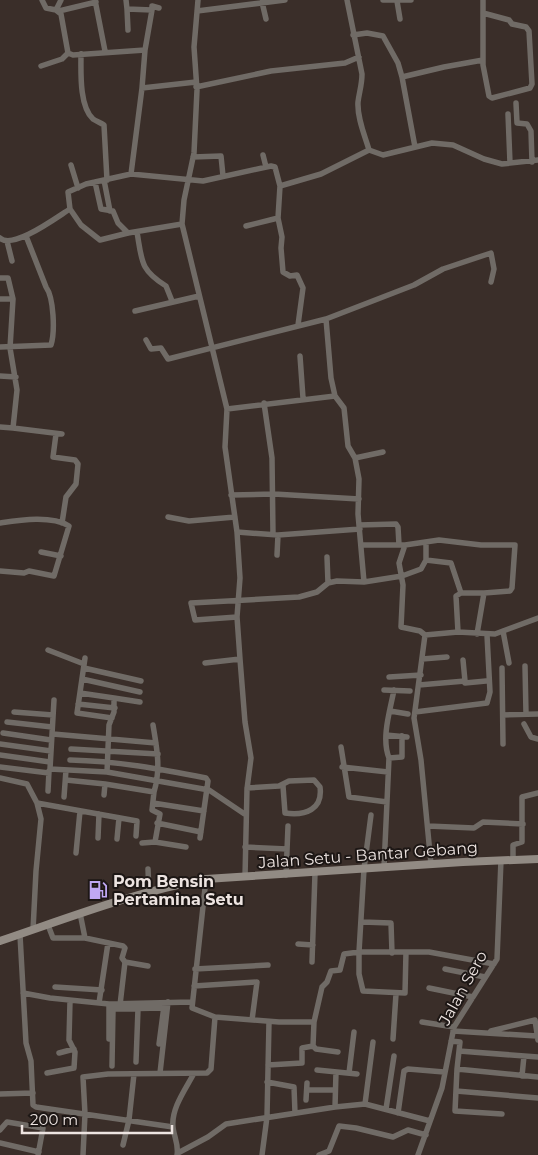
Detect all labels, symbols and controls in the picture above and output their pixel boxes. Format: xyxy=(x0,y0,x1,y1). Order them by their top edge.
street label: Jalan Setu - Bantar Gebang xyxy=(257,838,478,872)
place label: Pom Bensin Pertamina Setu xyxy=(113,872,244,909)
fuel station icon: Pom Bensin Pertamina Setu xyxy=(87,879,109,901)
street label: Jalan Sero xyxy=(434,948,491,1029)
scale bar xyxy=(22,1102,172,1134)
text: 200 m xyxy=(30,1110,78,1129)

